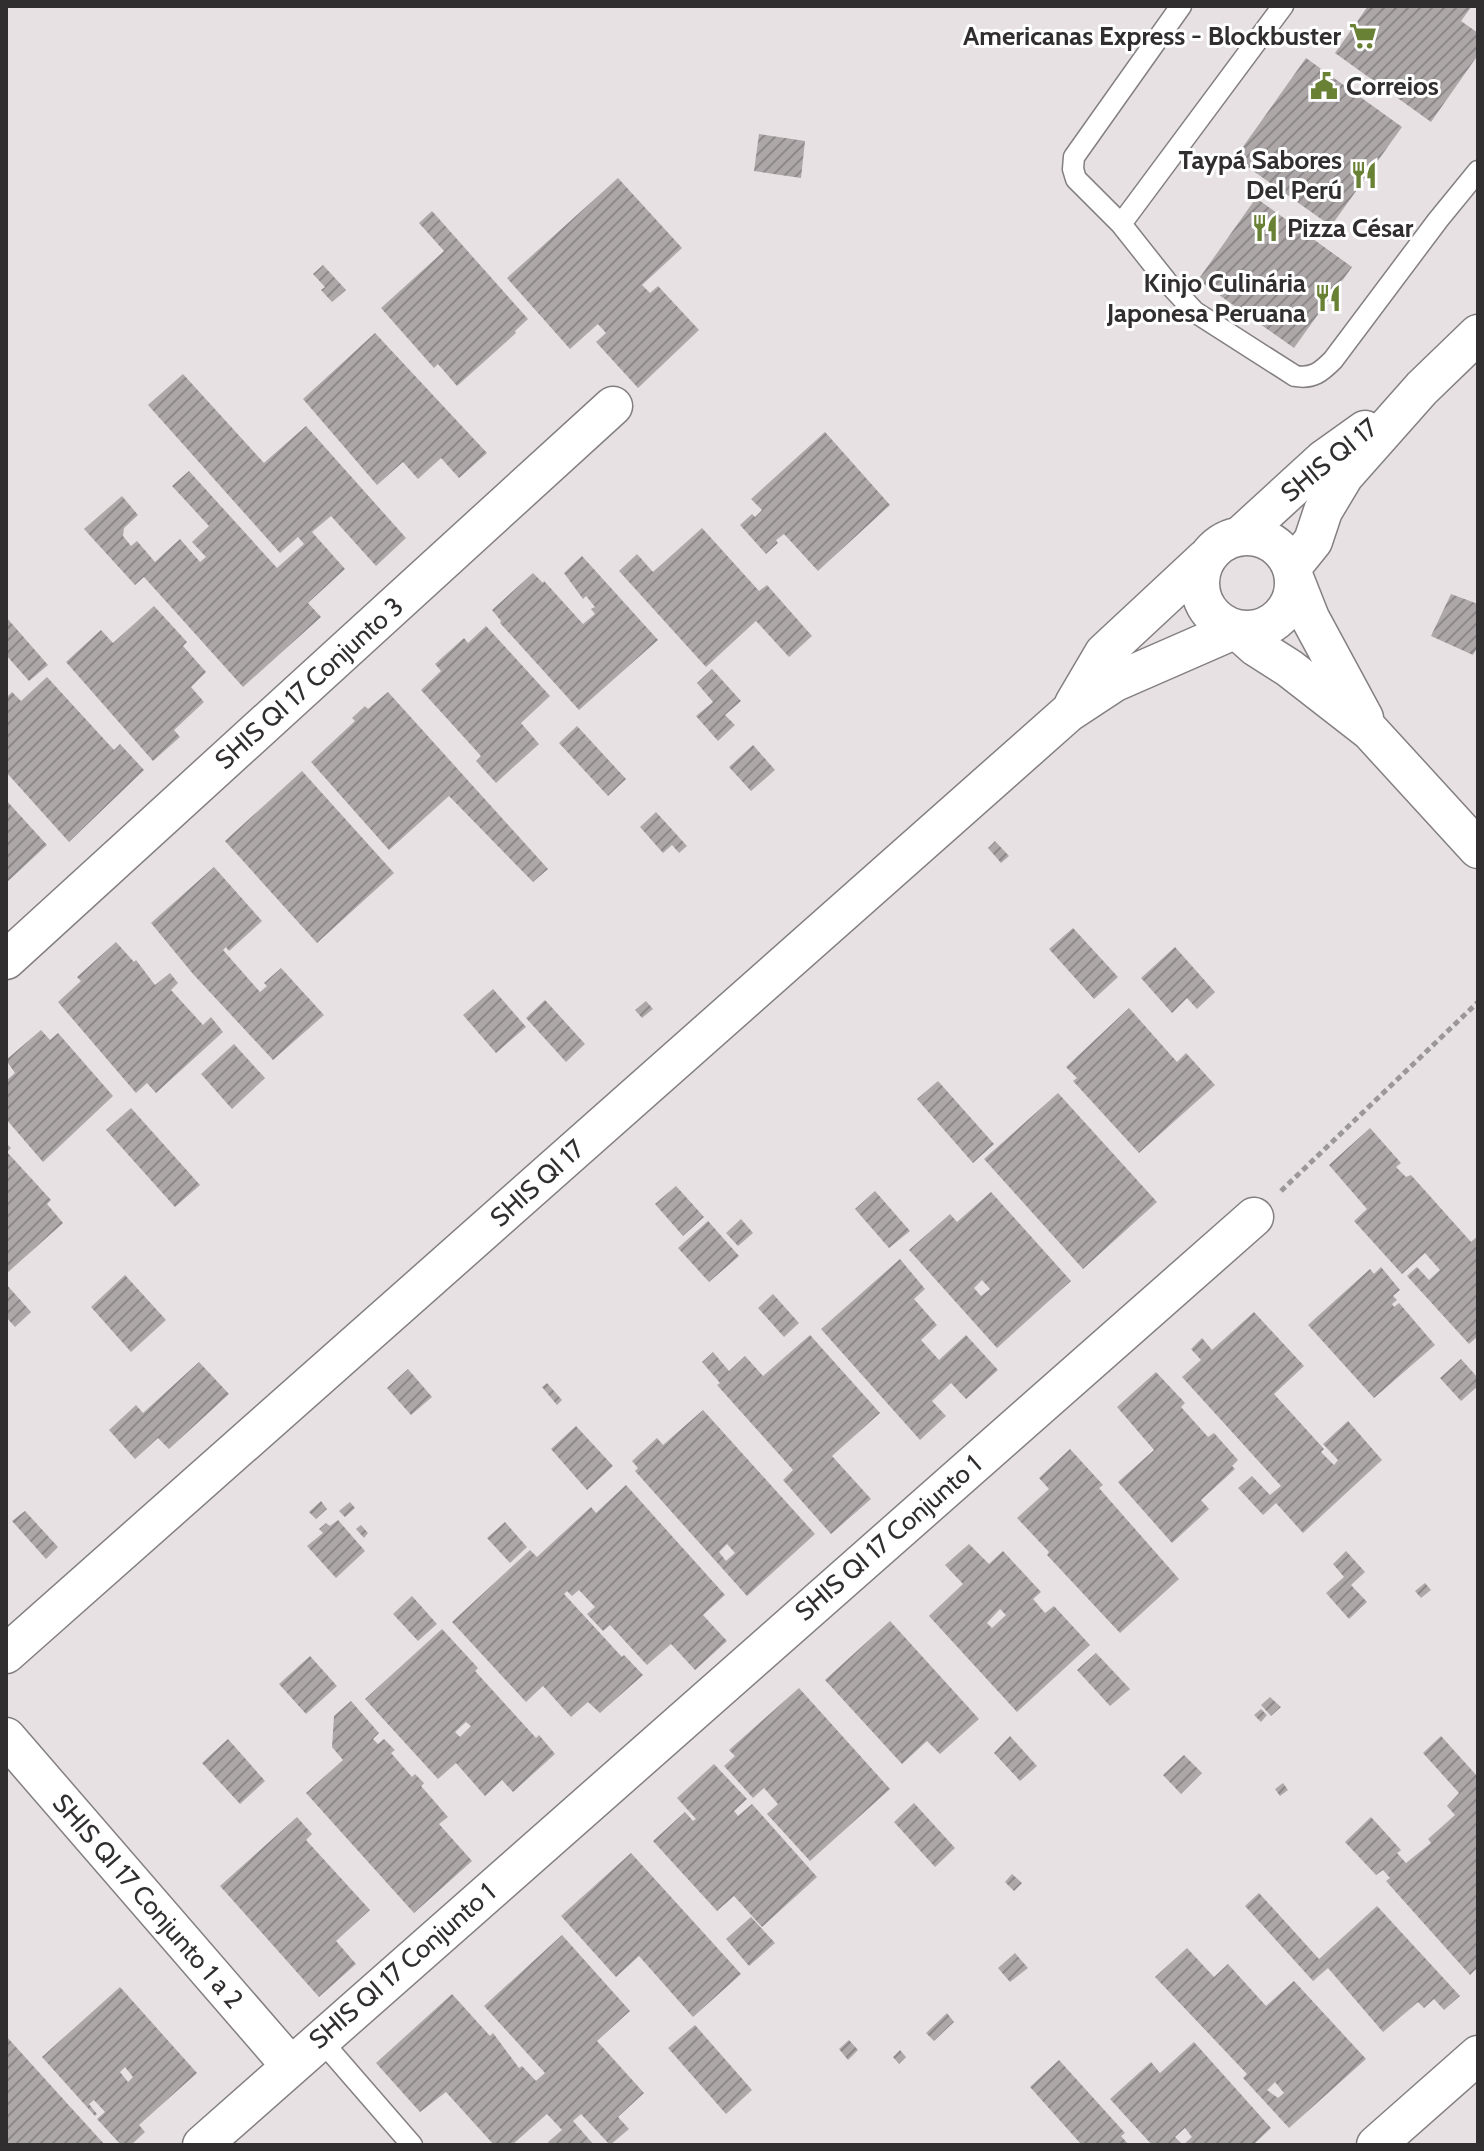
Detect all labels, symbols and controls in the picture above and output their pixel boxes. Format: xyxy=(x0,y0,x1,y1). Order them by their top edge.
place label: Americanas Express - Blockbuster xyxy=(963,20,1341,52)
supermarket icon: Americanas Express - Blockbuster xyxy=(1348,21,1378,51)
place label: Correios xyxy=(1346,70,1439,102)
public building icon: Correios xyxy=(1309,71,1339,101)
place label: Taypá Sabores Del Perú xyxy=(1179,144,1342,206)
restaurant icon: Taypá Sabores Del Perú xyxy=(1349,160,1379,190)
place label: Pizza César xyxy=(1287,212,1414,244)
restaurant icon: Pizza César xyxy=(1250,213,1280,243)
place label: Kinjo Culinária Japonesa Peruana xyxy=(1106,267,1306,329)
restaurant icon: Kinjo Culinária Japonesa Peruana xyxy=(1313,283,1343,313)
street label: SHIS QI 17 xyxy=(1274,411,1384,509)
street label: SHIS QI 17 Conjunto 3 xyxy=(208,590,410,776)
street label: SHIS QI 17 xyxy=(483,1133,591,1233)
street label: SHIS QI 17 Conjunto 1 xyxy=(788,1448,988,1628)
street label: SHIS QI 17 Conjunto 1 a 2 xyxy=(46,1787,250,2015)
street label: SHIS QI 17 Conjunto 1 xyxy=(302,1876,502,2056)

